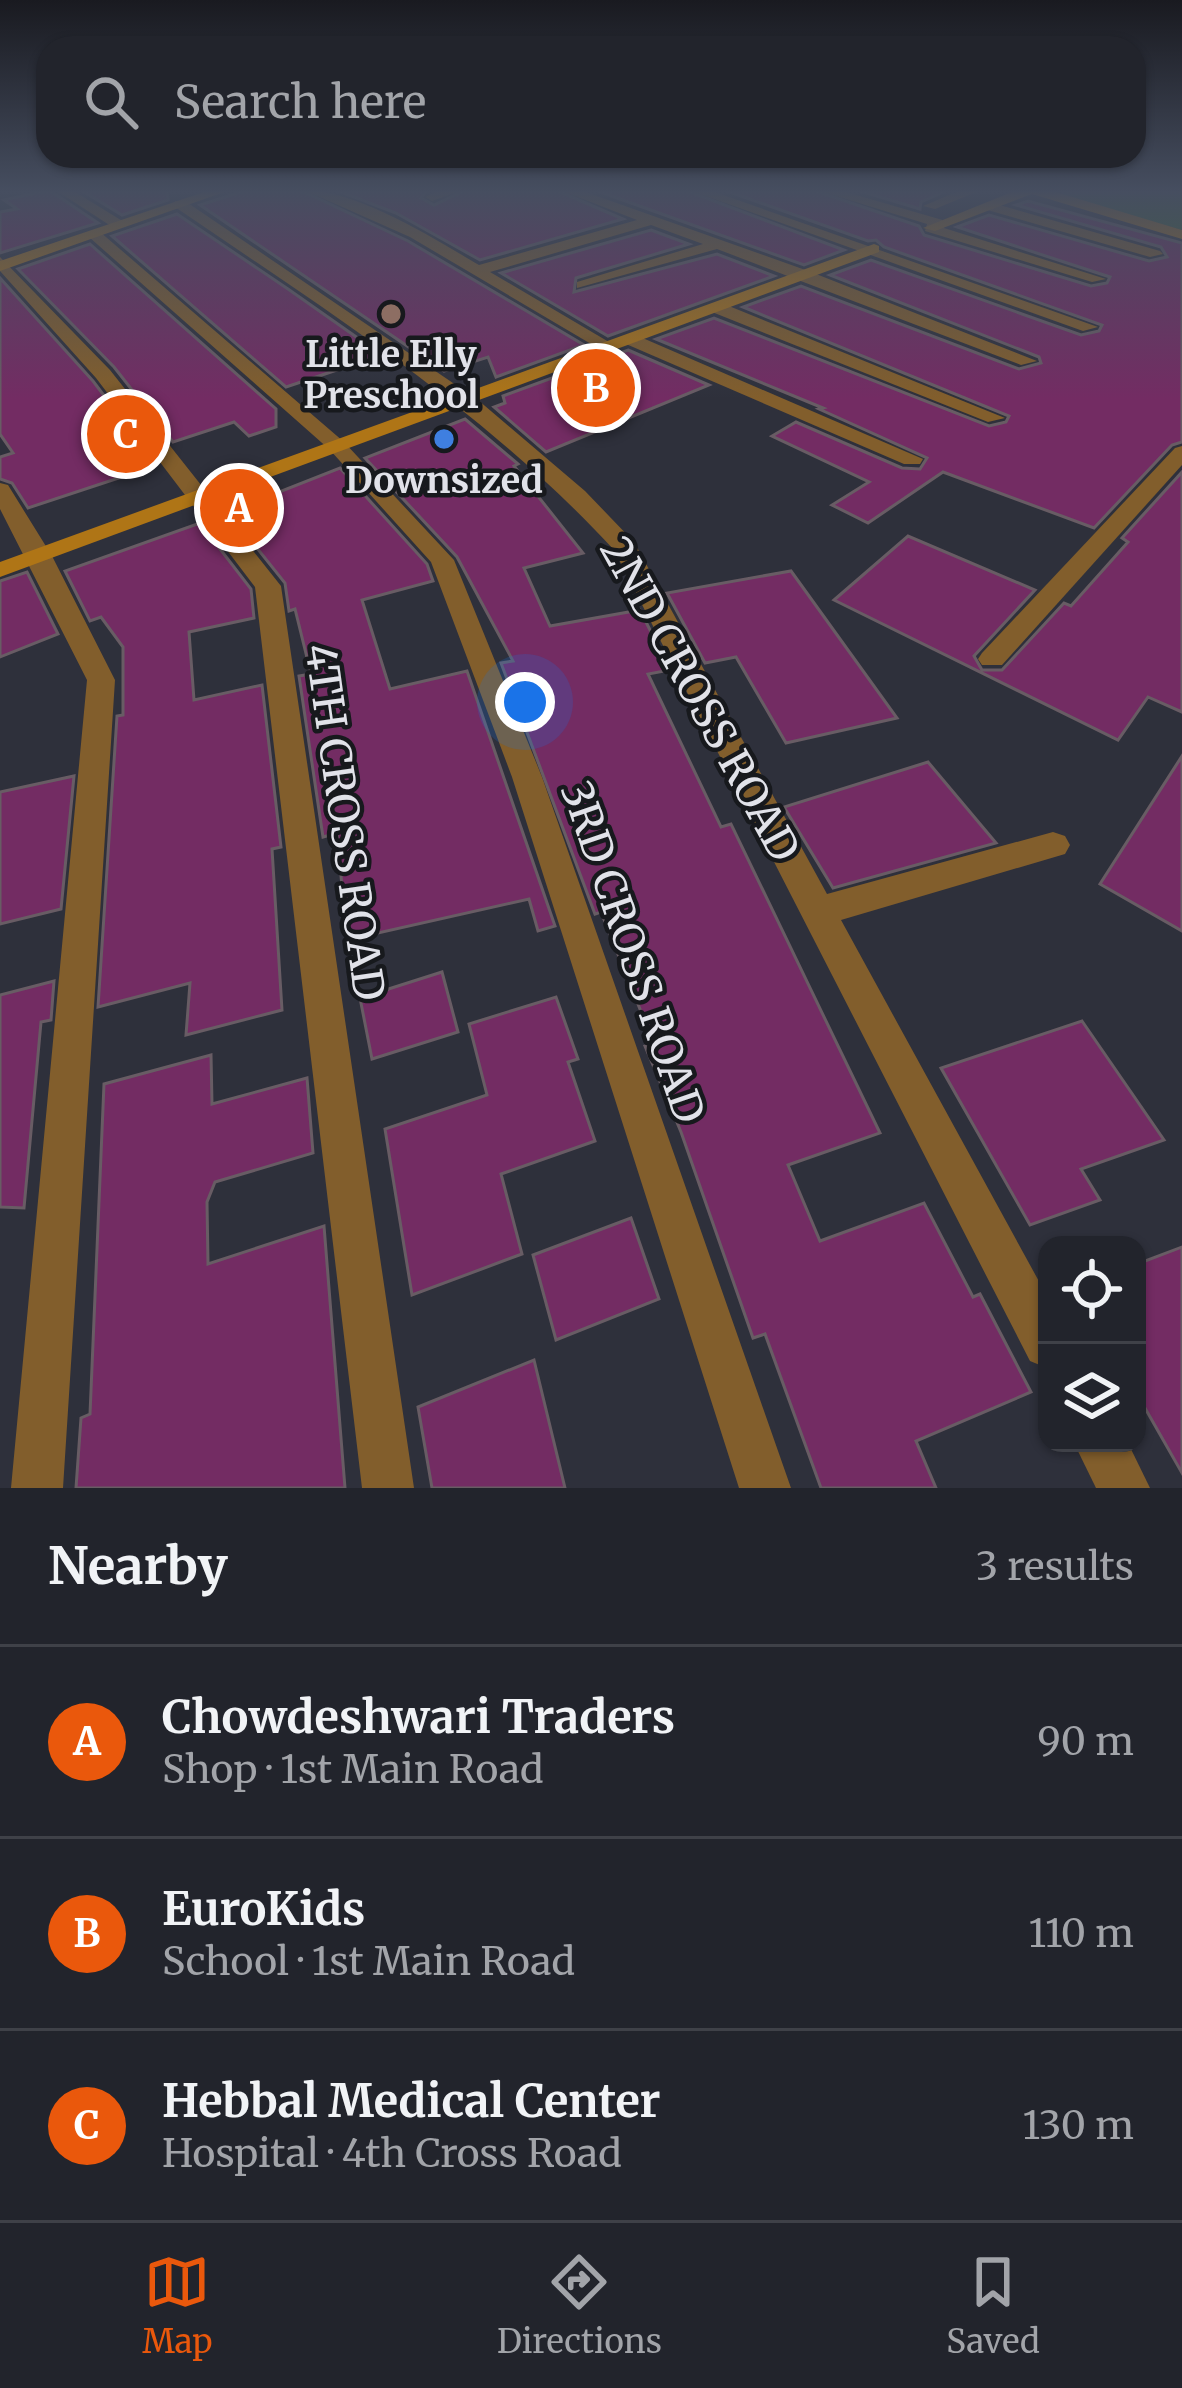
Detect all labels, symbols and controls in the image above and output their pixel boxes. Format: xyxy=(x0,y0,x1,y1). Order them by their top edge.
search box xyxy=(36,36,1146,168)
icon: search xyxy=(78,69,144,135)
text: Search here xyxy=(174,74,426,130)
marker: Little Elly Preschool xyxy=(378,301,404,327)
place label: Little Elly Preschool xyxy=(303,332,479,418)
pin: B xyxy=(557,343,635,433)
pin: C xyxy=(87,389,165,479)
marker: Downsized xyxy=(431,426,457,452)
place label: Downsized xyxy=(345,458,543,503)
pin: A xyxy=(200,463,278,553)
street label: 2ND CROSS ROAD xyxy=(589,528,811,870)
street label: 4TH CROSS ROAD xyxy=(294,640,396,1004)
your location xyxy=(495,672,555,732)
street label: 3RD CROSS ROAD xyxy=(550,774,716,1130)
map controls xyxy=(1038,1236,1146,1452)
button: locate xyxy=(1038,1236,1146,1344)
button: layers xyxy=(1038,1344,1146,1452)
text: Nearby xyxy=(48,1534,228,1598)
text: 3 results xyxy=(976,1542,1134,1591)
text: Chowdeshwari Traders xyxy=(162,1689,675,1745)
text: A xyxy=(73,1717,101,1766)
text: 90 m xyxy=(1037,1717,1134,1766)
text: Shop · 1st Main Road xyxy=(162,1745,543,1794)
text: EuroKids xyxy=(162,1881,365,1937)
text: B xyxy=(73,1909,101,1958)
text: 110 m xyxy=(1029,1909,1134,1958)
text: School · 1st Main Road xyxy=(162,1937,575,1986)
text: Hebbal Medical Center xyxy=(162,2073,660,2129)
text: C xyxy=(74,2101,100,2150)
text: 130 m xyxy=(1022,2101,1134,2150)
text: Hospital · 4th Cross Road xyxy=(162,2129,622,2178)
tab: Map xyxy=(142,2249,213,2362)
tab: Directions xyxy=(497,2249,662,2362)
tab: Saved xyxy=(946,2249,1040,2362)

